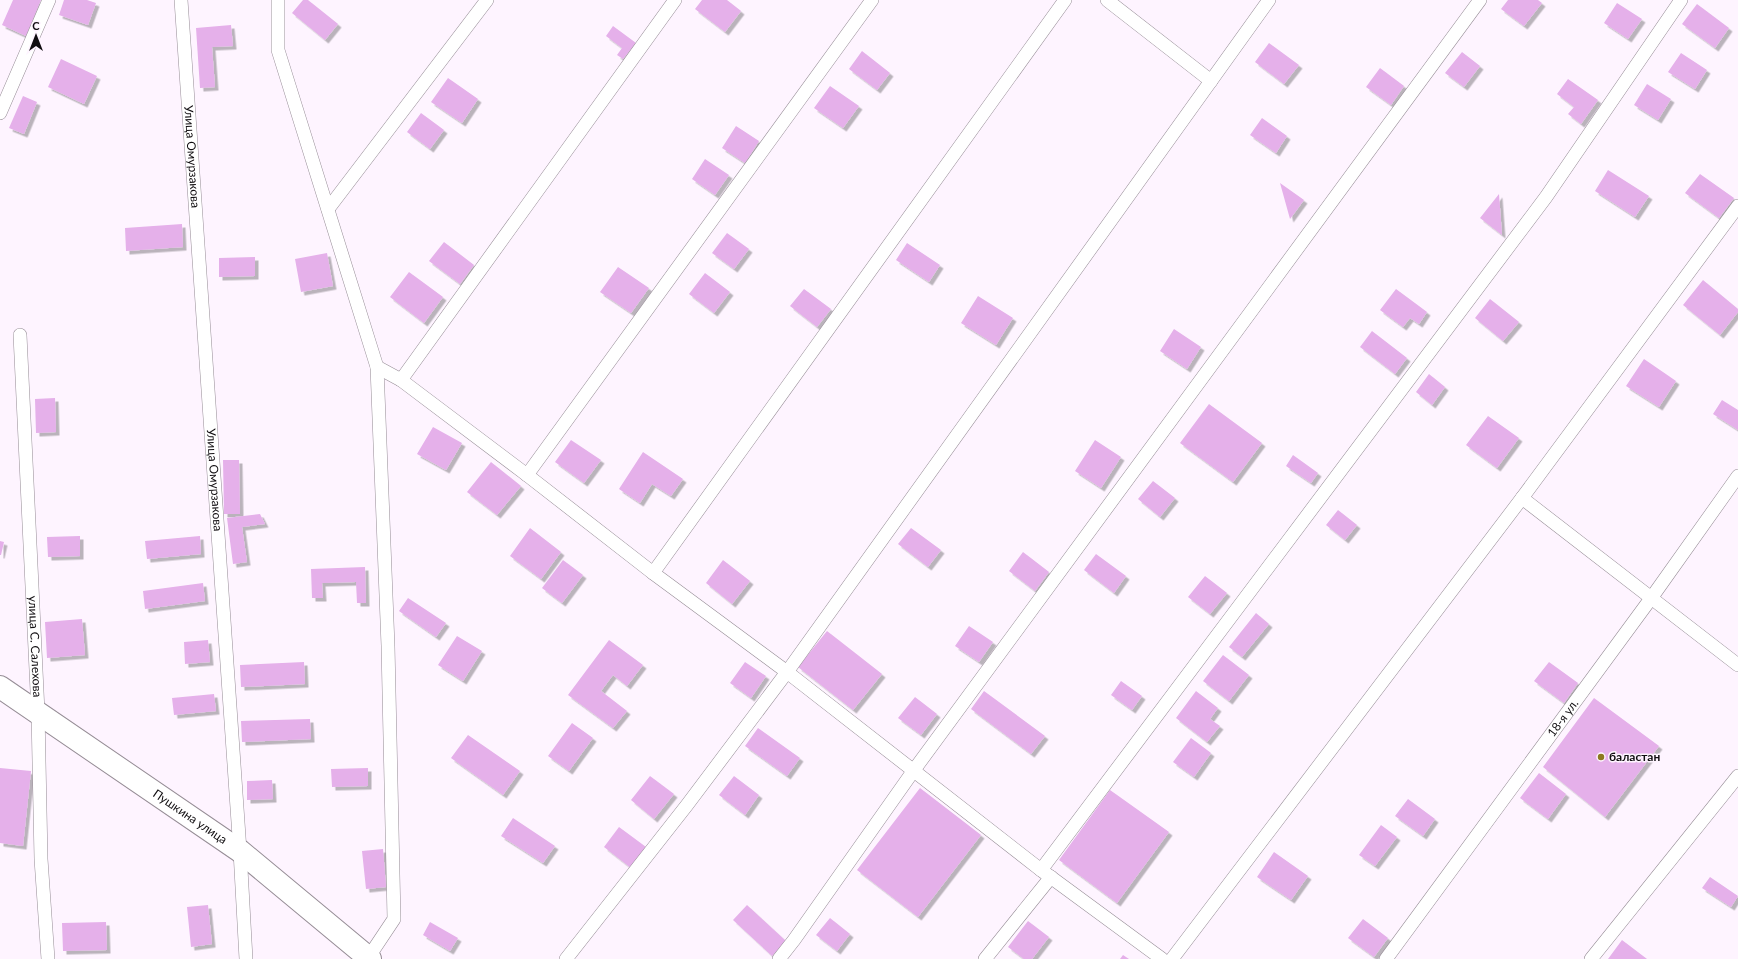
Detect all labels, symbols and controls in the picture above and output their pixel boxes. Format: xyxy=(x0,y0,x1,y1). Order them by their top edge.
north arrow xyxy=(16,16,56,56)
text: С xyxy=(32,19,40,32)
street label: Улица Омурзакова xyxy=(181,105,203,209)
street label: Улица Омурзакова xyxy=(204,428,226,532)
street label: улица С. Салехова xyxy=(25,596,45,698)
street label: 18-я ул. xyxy=(1544,696,1581,739)
place label: баластан xyxy=(1609,749,1660,764)
marker: баластан xyxy=(1596,752,1606,762)
street label: Пушкина улица xyxy=(150,786,230,847)

